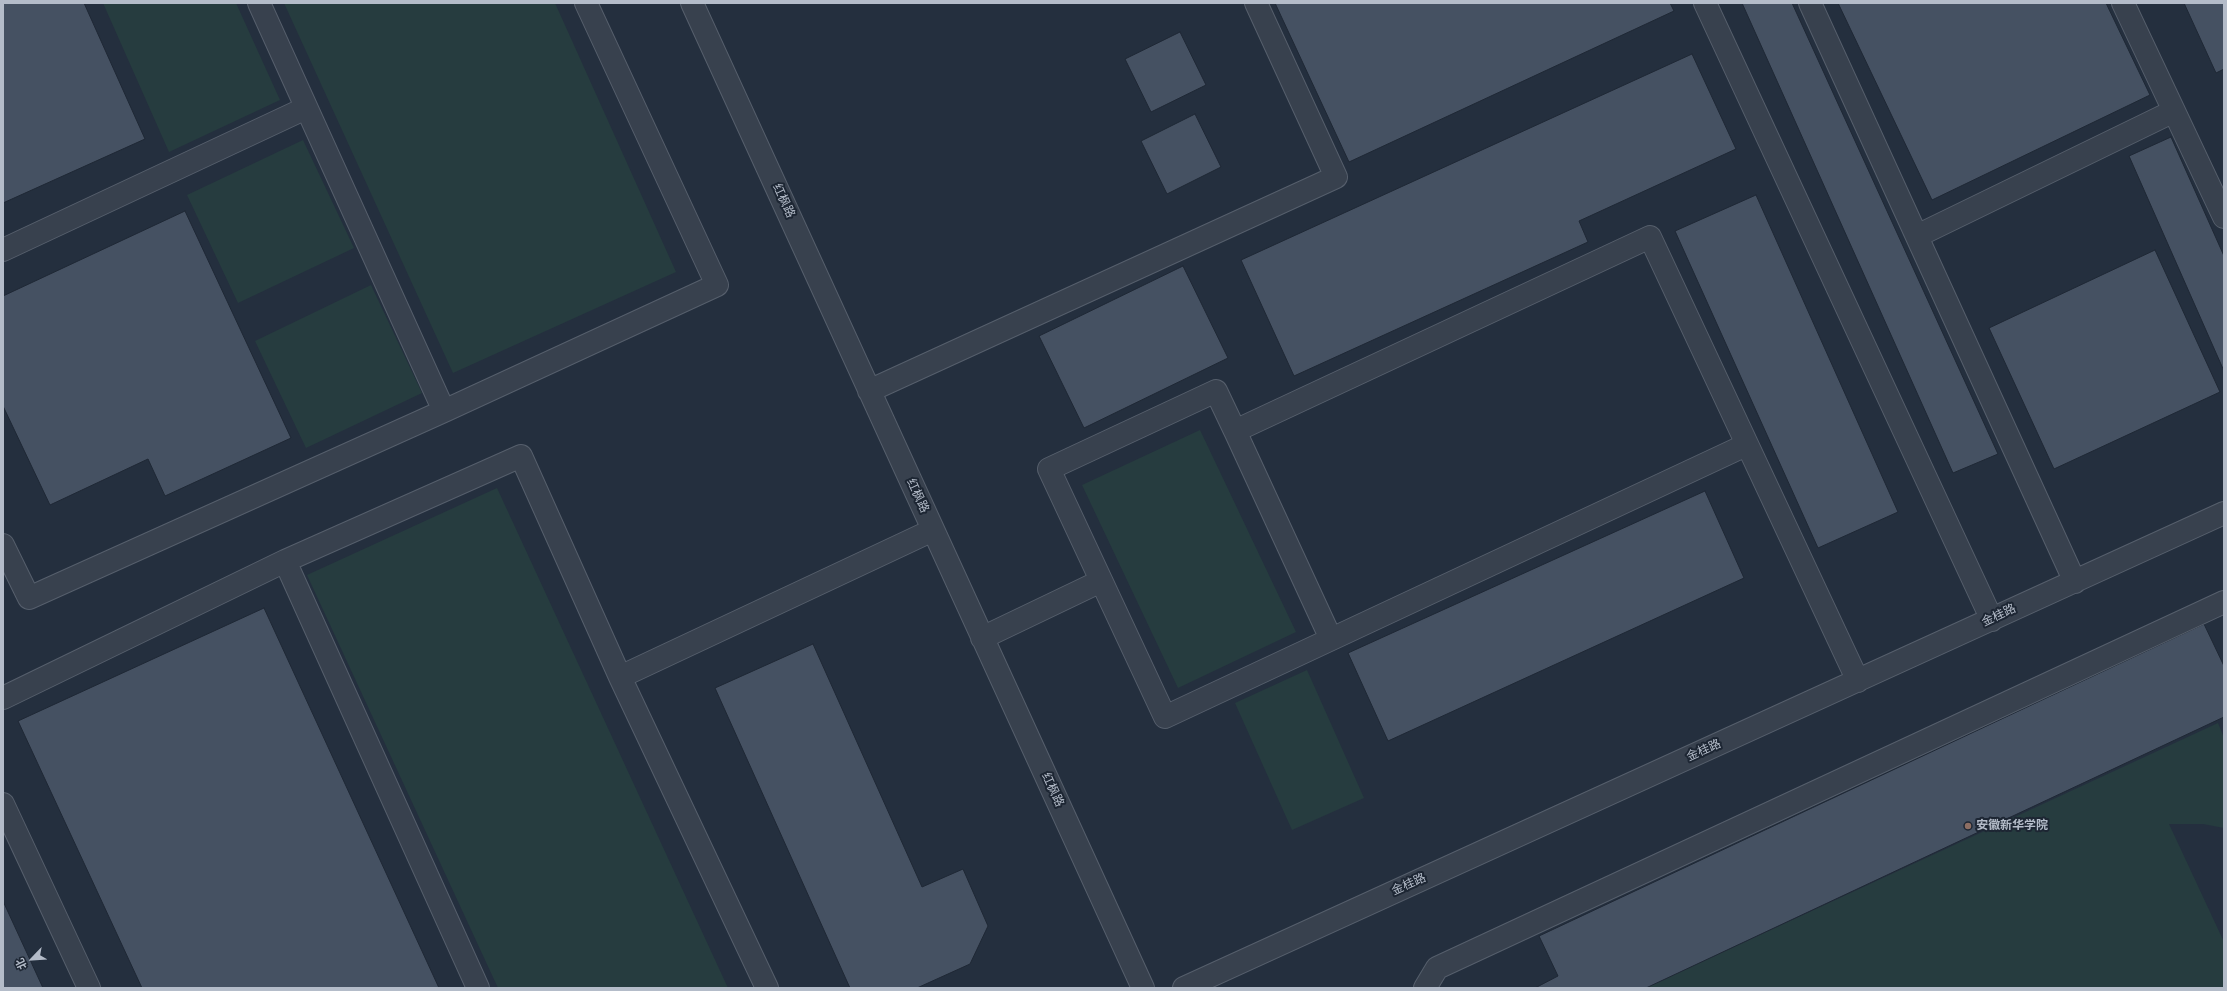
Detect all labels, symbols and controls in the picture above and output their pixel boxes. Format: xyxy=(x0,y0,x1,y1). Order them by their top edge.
street label: 红枫路 xyxy=(769,182,797,220)
street label: 红枫路 xyxy=(903,477,931,515)
street label: 金桂路 xyxy=(1980,602,2018,630)
street label: 金桂路 xyxy=(1685,737,1723,765)
street label: 红枫路 xyxy=(1038,771,1066,809)
place label: 安徽新华学院 xyxy=(1976,819,2048,833)
marker: 安徽新华学院 xyxy=(1963,821,1973,831)
street label: 金桂路 xyxy=(1390,871,1428,899)
north arrow xyxy=(12,939,52,979)
text: 北 xyxy=(12,956,31,972)

